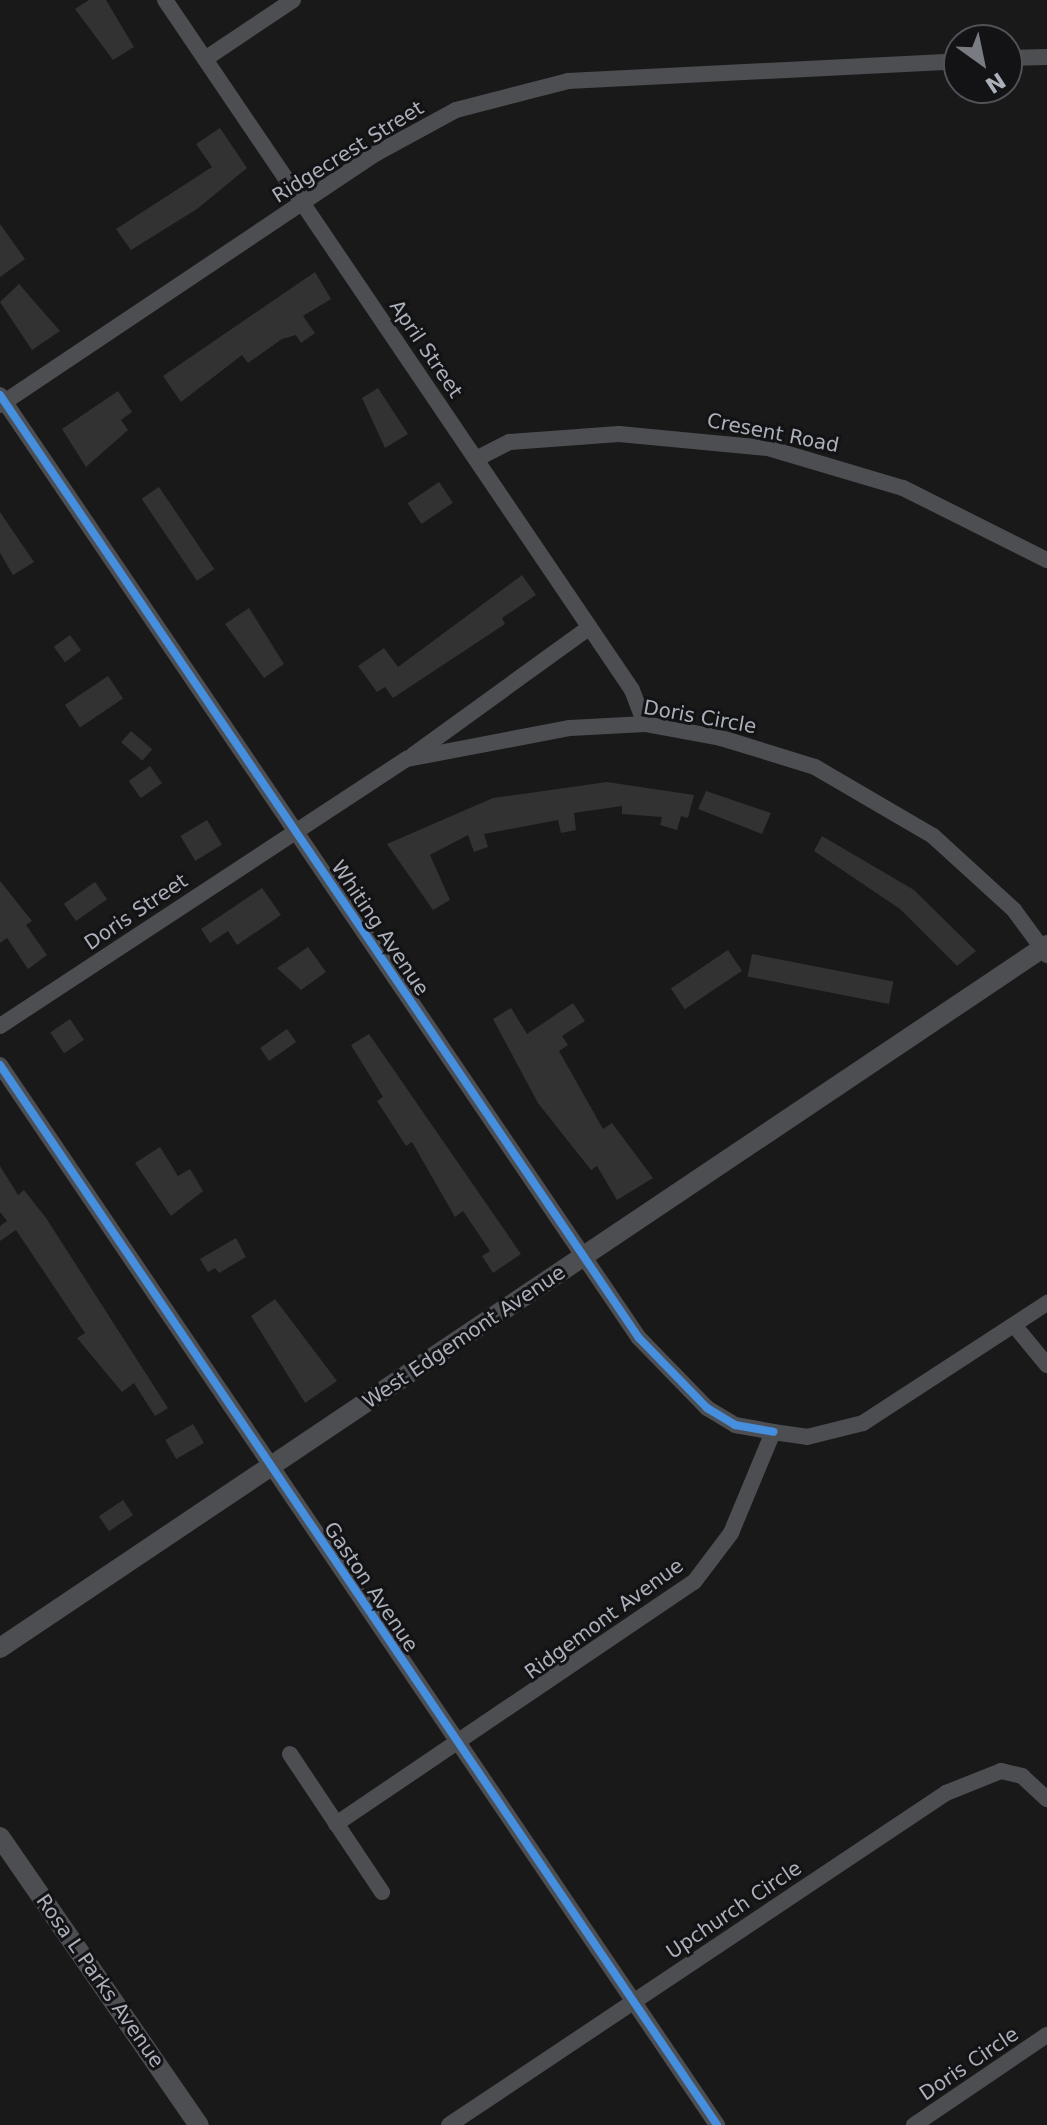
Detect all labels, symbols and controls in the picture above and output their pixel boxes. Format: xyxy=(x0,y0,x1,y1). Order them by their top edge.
north arrow xyxy=(943,24,1023,104)
text: N xyxy=(981,67,1010,98)
street label: Ridgecrest Street xyxy=(268,96,428,208)
street label: April Street xyxy=(385,296,467,402)
street label: Cresent Road xyxy=(705,408,841,458)
street label: Doris Circle xyxy=(642,695,758,739)
street label: Whiting Avenue xyxy=(326,856,434,1000)
street label: Doris Street xyxy=(80,869,192,955)
street label: West Edgemont Avenue xyxy=(358,1260,570,1414)
street label: Gaston Avenue xyxy=(319,1517,423,1657)
street label: Ridgemont Avenue xyxy=(520,1553,688,1685)
street label: Upchurch Circle xyxy=(662,1856,806,1964)
street label: Rosa L Parks Avenue xyxy=(31,1890,169,2072)
street label: Doris Circle xyxy=(915,2022,1023,2106)

